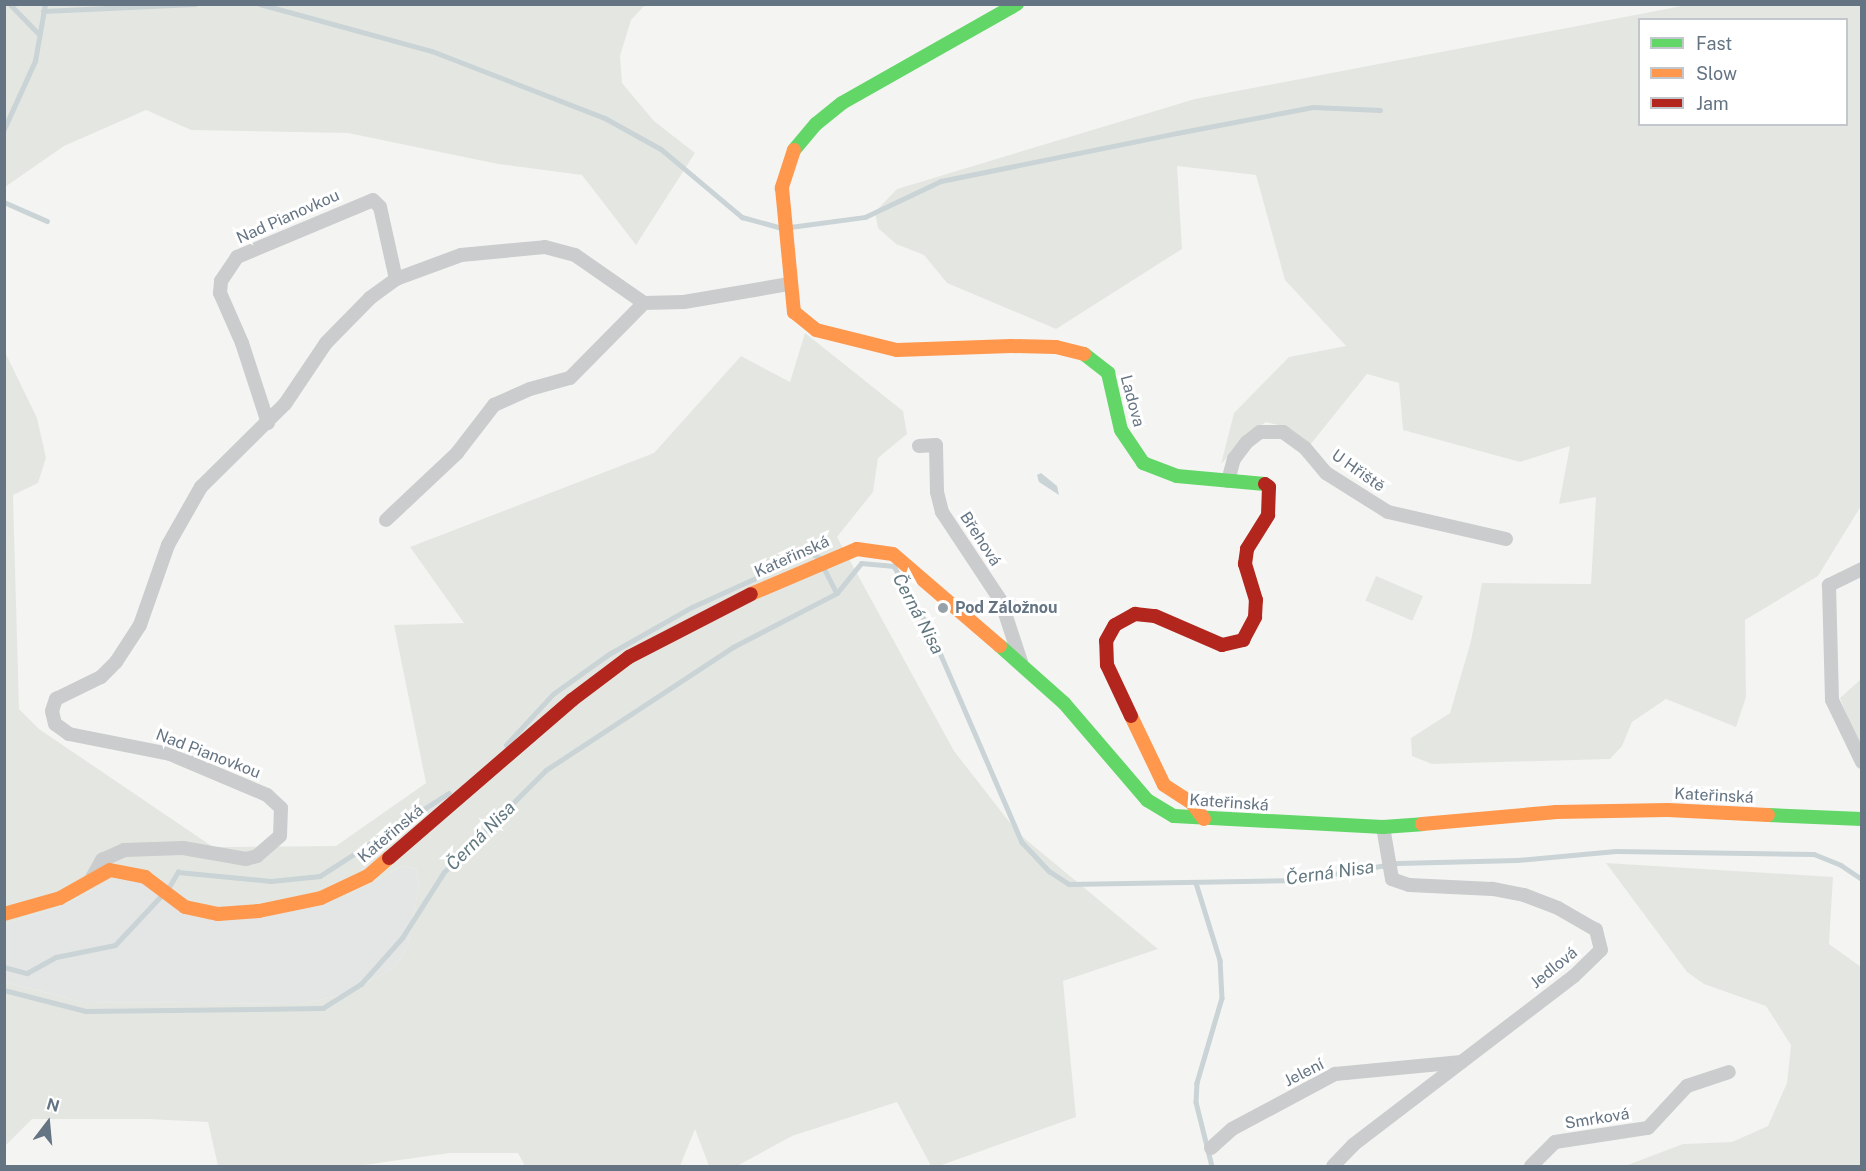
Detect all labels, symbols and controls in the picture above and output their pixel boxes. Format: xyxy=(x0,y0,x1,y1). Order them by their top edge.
legend xyxy=(1638,18,1848,126)
text: Fast xyxy=(1696,33,1732,54)
text: Slow xyxy=(1696,63,1737,84)
text: Jam xyxy=(1696,93,1729,114)
street label: Nad Pianovkou xyxy=(234,186,342,248)
street label: Ladova xyxy=(1116,373,1148,429)
street label: U Hřiště xyxy=(1328,446,1388,496)
street label: Břehová xyxy=(955,508,1005,570)
street label: Kateřinská xyxy=(752,532,832,582)
water label: Černá Nisa xyxy=(888,570,948,658)
place label: Pod Záložnou xyxy=(955,598,1058,618)
marker: Pod Záložnou xyxy=(936,601,950,615)
street label: Nad Pianovkou xyxy=(153,725,263,783)
street label: Kateřinská xyxy=(1674,784,1754,808)
street label: Kateřinská xyxy=(1189,791,1269,815)
water label: Černá Nisa xyxy=(442,797,520,875)
street label: Kateřinská xyxy=(354,801,428,867)
water label: Černá Nisa xyxy=(1285,856,1375,890)
street label: Jedlová xyxy=(1527,943,1581,993)
street label: Jelení xyxy=(1281,1055,1327,1091)
north arrow xyxy=(18,1093,78,1153)
text: N xyxy=(44,1094,62,1116)
street label: Smrková xyxy=(1563,1104,1631,1134)

